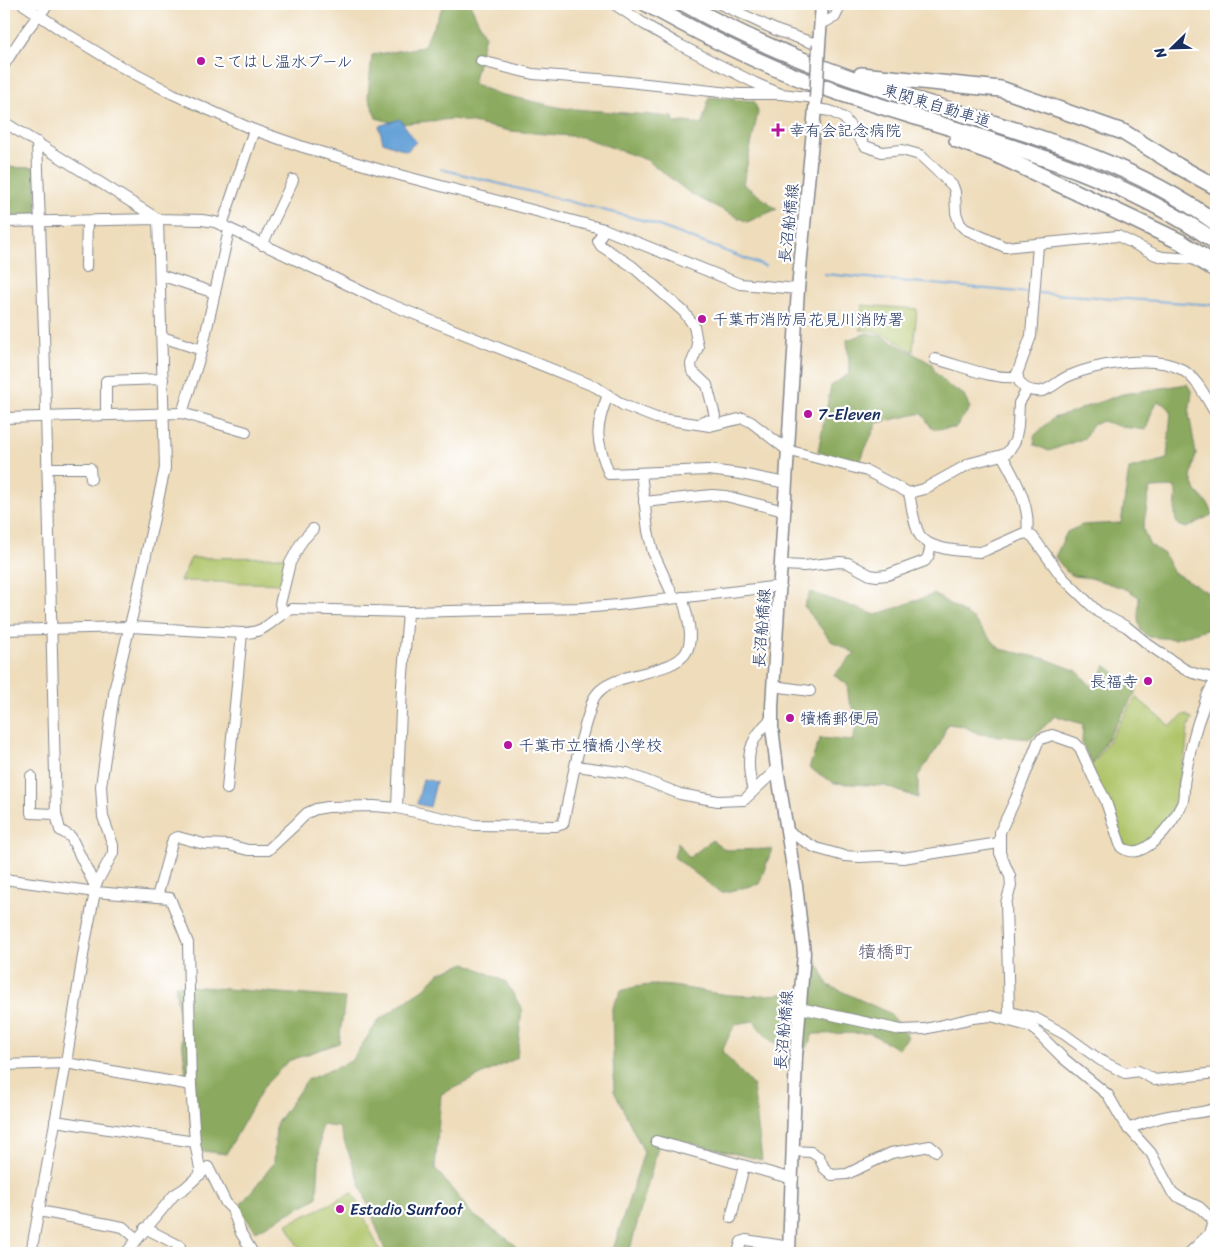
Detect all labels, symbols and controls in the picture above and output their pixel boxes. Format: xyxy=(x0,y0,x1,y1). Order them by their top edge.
north arrow xyxy=(1148,22,1198,72)
text: N xyxy=(1147,43,1174,63)
place label: こてはし温水プール xyxy=(211,47,353,76)
marker: こてはし温水プール xyxy=(195,55,207,67)
street label: 東関東自動車道 xyxy=(879,75,995,136)
place label: 幸有会記念病院 xyxy=(789,116,901,145)
marker: 幸有会記念病院 xyxy=(771,123,785,137)
street label: 長沼船橋線 xyxy=(770,182,807,264)
place label: 千葉市消防局花見川消防署 xyxy=(712,305,904,334)
marker: 千葉市消防局花見川消防署 xyxy=(696,313,708,325)
place label: 7-Eleven xyxy=(818,400,881,429)
marker: 7-Eleven xyxy=(802,408,814,420)
street label: 長沼船橋線 xyxy=(744,587,779,669)
place label: 長福寺 xyxy=(1090,667,1138,696)
marker: 長福寺 xyxy=(1142,675,1154,687)
place label: 犢橋郵便局 xyxy=(800,704,880,733)
marker: 犢橋郵便局 xyxy=(784,712,796,724)
place label: 千葉市立犢橋小学校 xyxy=(518,731,662,760)
marker: 千葉市立犢橋小学校 xyxy=(502,739,514,751)
district label: 犢橋町 xyxy=(858,936,912,968)
street label: 長沼船橋線 xyxy=(766,989,801,1071)
place label: Estadio Sunfoot xyxy=(350,1195,463,1224)
marker: Estadio Sunfoot xyxy=(334,1203,346,1215)

